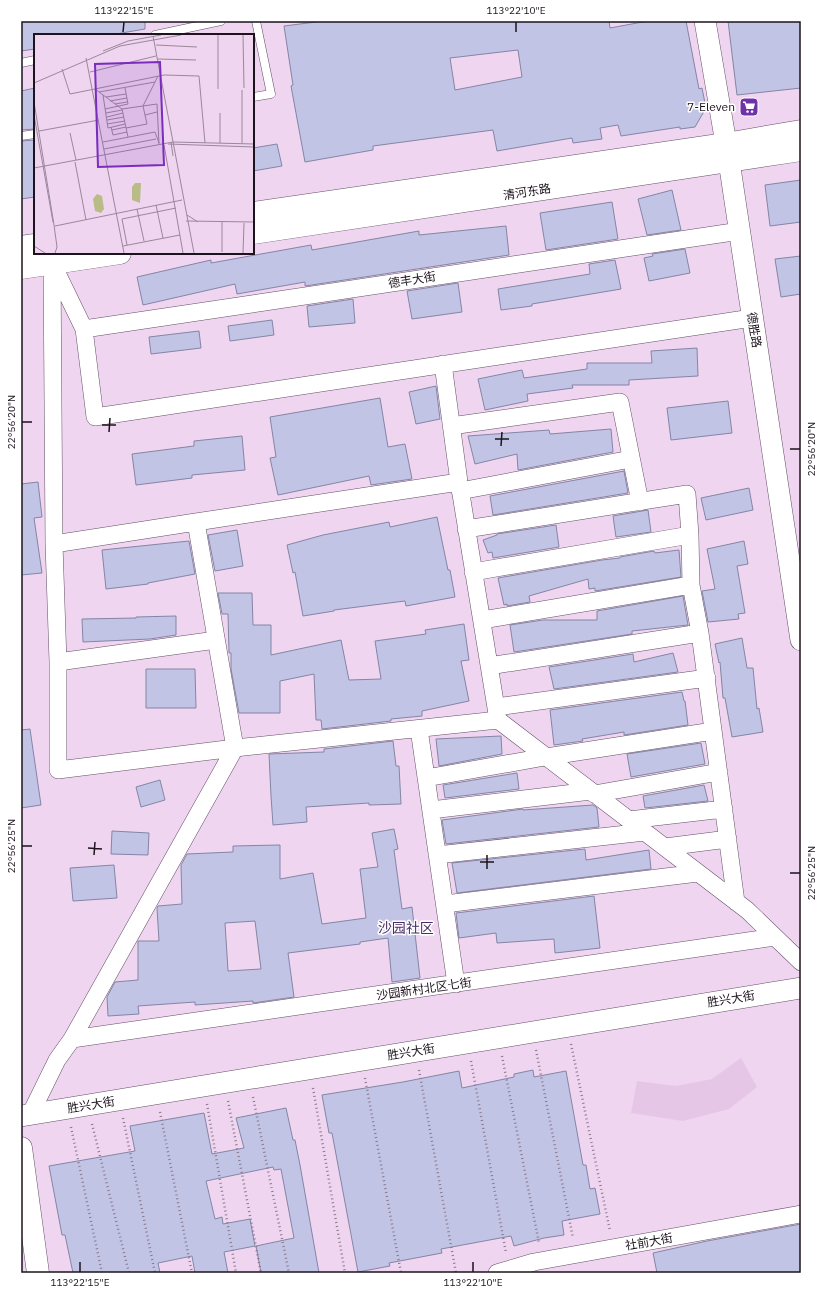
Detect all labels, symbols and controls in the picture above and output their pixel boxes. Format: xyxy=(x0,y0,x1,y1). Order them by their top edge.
text: 113°22'15"E xyxy=(94,4,154,17)
text: 113°22'10"E xyxy=(486,4,546,17)
inset map xyxy=(34,34,254,254)
supermarket icon: 7-Eleven xyxy=(738,96,760,118)
place label: 7-Eleven xyxy=(687,99,735,114)
street label: 清河东路 xyxy=(502,180,552,203)
street label: 德丰大街 xyxy=(387,268,437,291)
street label: 德胜路 xyxy=(744,311,765,349)
text: 22°56'20"N xyxy=(5,395,18,449)
text: 22°56'20"N xyxy=(805,422,818,476)
text: 22°56'25"N xyxy=(5,819,18,873)
text: 22°56'25"N xyxy=(805,846,818,900)
district label: 沙园社区 xyxy=(378,919,434,937)
street label: 沙园新村北区七街 xyxy=(375,974,473,1003)
street label: 胜兴大街 xyxy=(706,987,756,1010)
street label: 胜兴大街 xyxy=(386,1040,436,1063)
street label: 胜兴大街 xyxy=(66,1093,116,1116)
street label: 社前大街 xyxy=(624,1230,674,1253)
text: 113°22'15"E xyxy=(50,1276,110,1289)
text: 113°22'10"E xyxy=(443,1276,503,1289)

